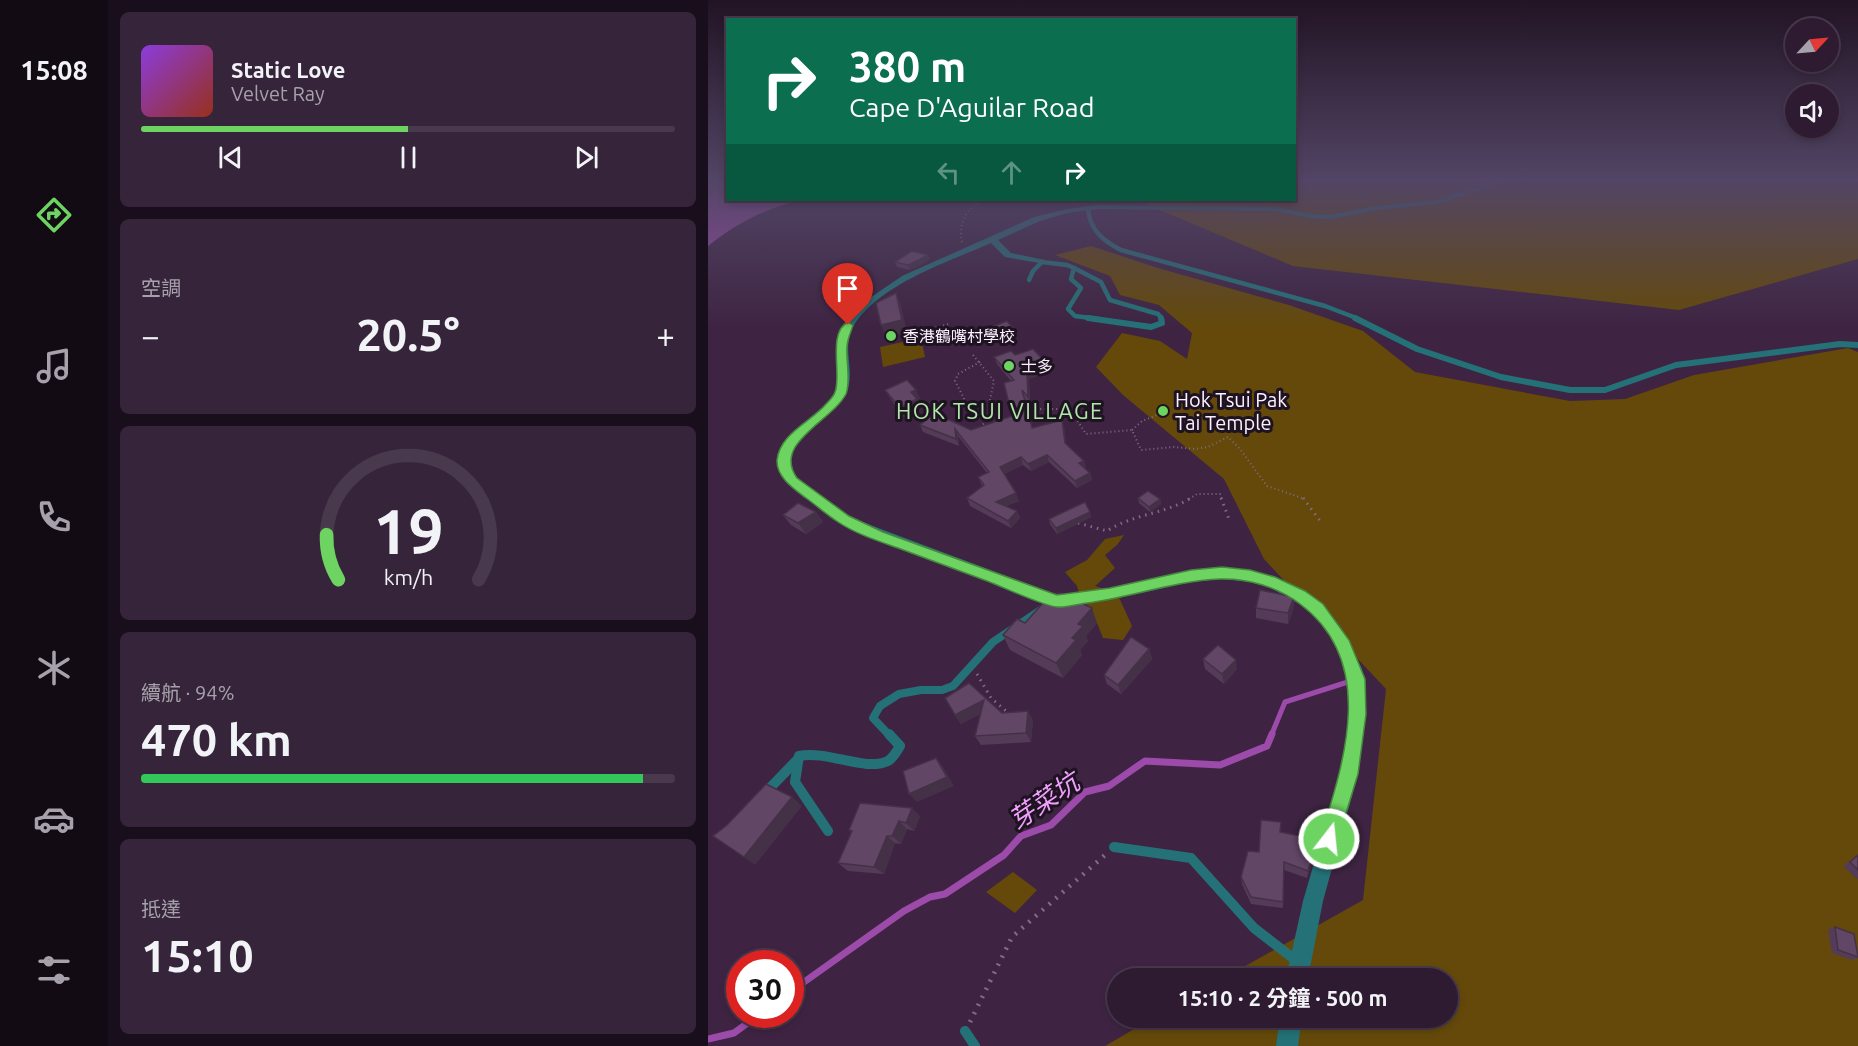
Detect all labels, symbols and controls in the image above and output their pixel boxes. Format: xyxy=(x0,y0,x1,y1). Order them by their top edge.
north arrow xyxy=(1785,18,1839,72)
map controls xyxy=(1785,18,1839,138)
icon: right xyxy=(750,42,828,120)
text: 380 m xyxy=(849,43,966,90)
text: 15:08 xyxy=(20,55,88,85)
text: Static Love xyxy=(231,57,346,82)
text: Velvet Ray xyxy=(231,82,325,105)
button: sound xyxy=(1785,84,1839,138)
text: Cape D'Aguilar Road xyxy=(849,92,1094,122)
icon: previous xyxy=(214,141,247,174)
icon: pause xyxy=(392,141,425,174)
icon: next xyxy=(570,141,603,174)
icon: left xyxy=(932,156,965,189)
icon: ahead xyxy=(995,156,1028,189)
icon: right xyxy=(1058,156,1091,189)
icon: directions xyxy=(33,194,75,236)
pin xyxy=(822,263,873,325)
icon: arrive xyxy=(831,272,864,305)
text: 空調 xyxy=(141,276,181,299)
text: 20.5° xyxy=(356,309,460,360)
text: − xyxy=(141,317,160,354)
text: + xyxy=(656,317,675,354)
place label: 香港鶴嘴村學校 xyxy=(903,327,1015,345)
marker: 香港鶴嘴村學校 xyxy=(884,329,898,343)
icon: music xyxy=(33,345,75,387)
place label: 士多 xyxy=(1021,357,1053,375)
marker: 士多 xyxy=(1002,359,1016,373)
place label: Hok Tsui Pak Tai Temple xyxy=(1175,388,1287,434)
district label: HOK TSUI VILLAGE xyxy=(896,398,1104,423)
marker: Hok Tsui Pak Tai Temple xyxy=(1156,404,1170,418)
icon: phone xyxy=(33,496,75,538)
text: 19 xyxy=(373,496,443,566)
text: km/h xyxy=(383,565,433,589)
icon: climate xyxy=(33,647,75,689)
text: 續航 · 94% xyxy=(141,681,234,704)
text: 470 km xyxy=(141,714,292,765)
water label: 芽菜坑 xyxy=(1003,765,1087,834)
icon: car xyxy=(33,798,75,840)
position arrow xyxy=(1297,807,1361,871)
text: 抵達 xyxy=(141,897,181,920)
text: 15:10 xyxy=(141,930,254,981)
icon: filters xyxy=(33,949,75,991)
speed limit sign: 30 xyxy=(726,950,804,1028)
text: 15:10 · 2 分鐘 · 500 m xyxy=(1178,985,1387,1010)

